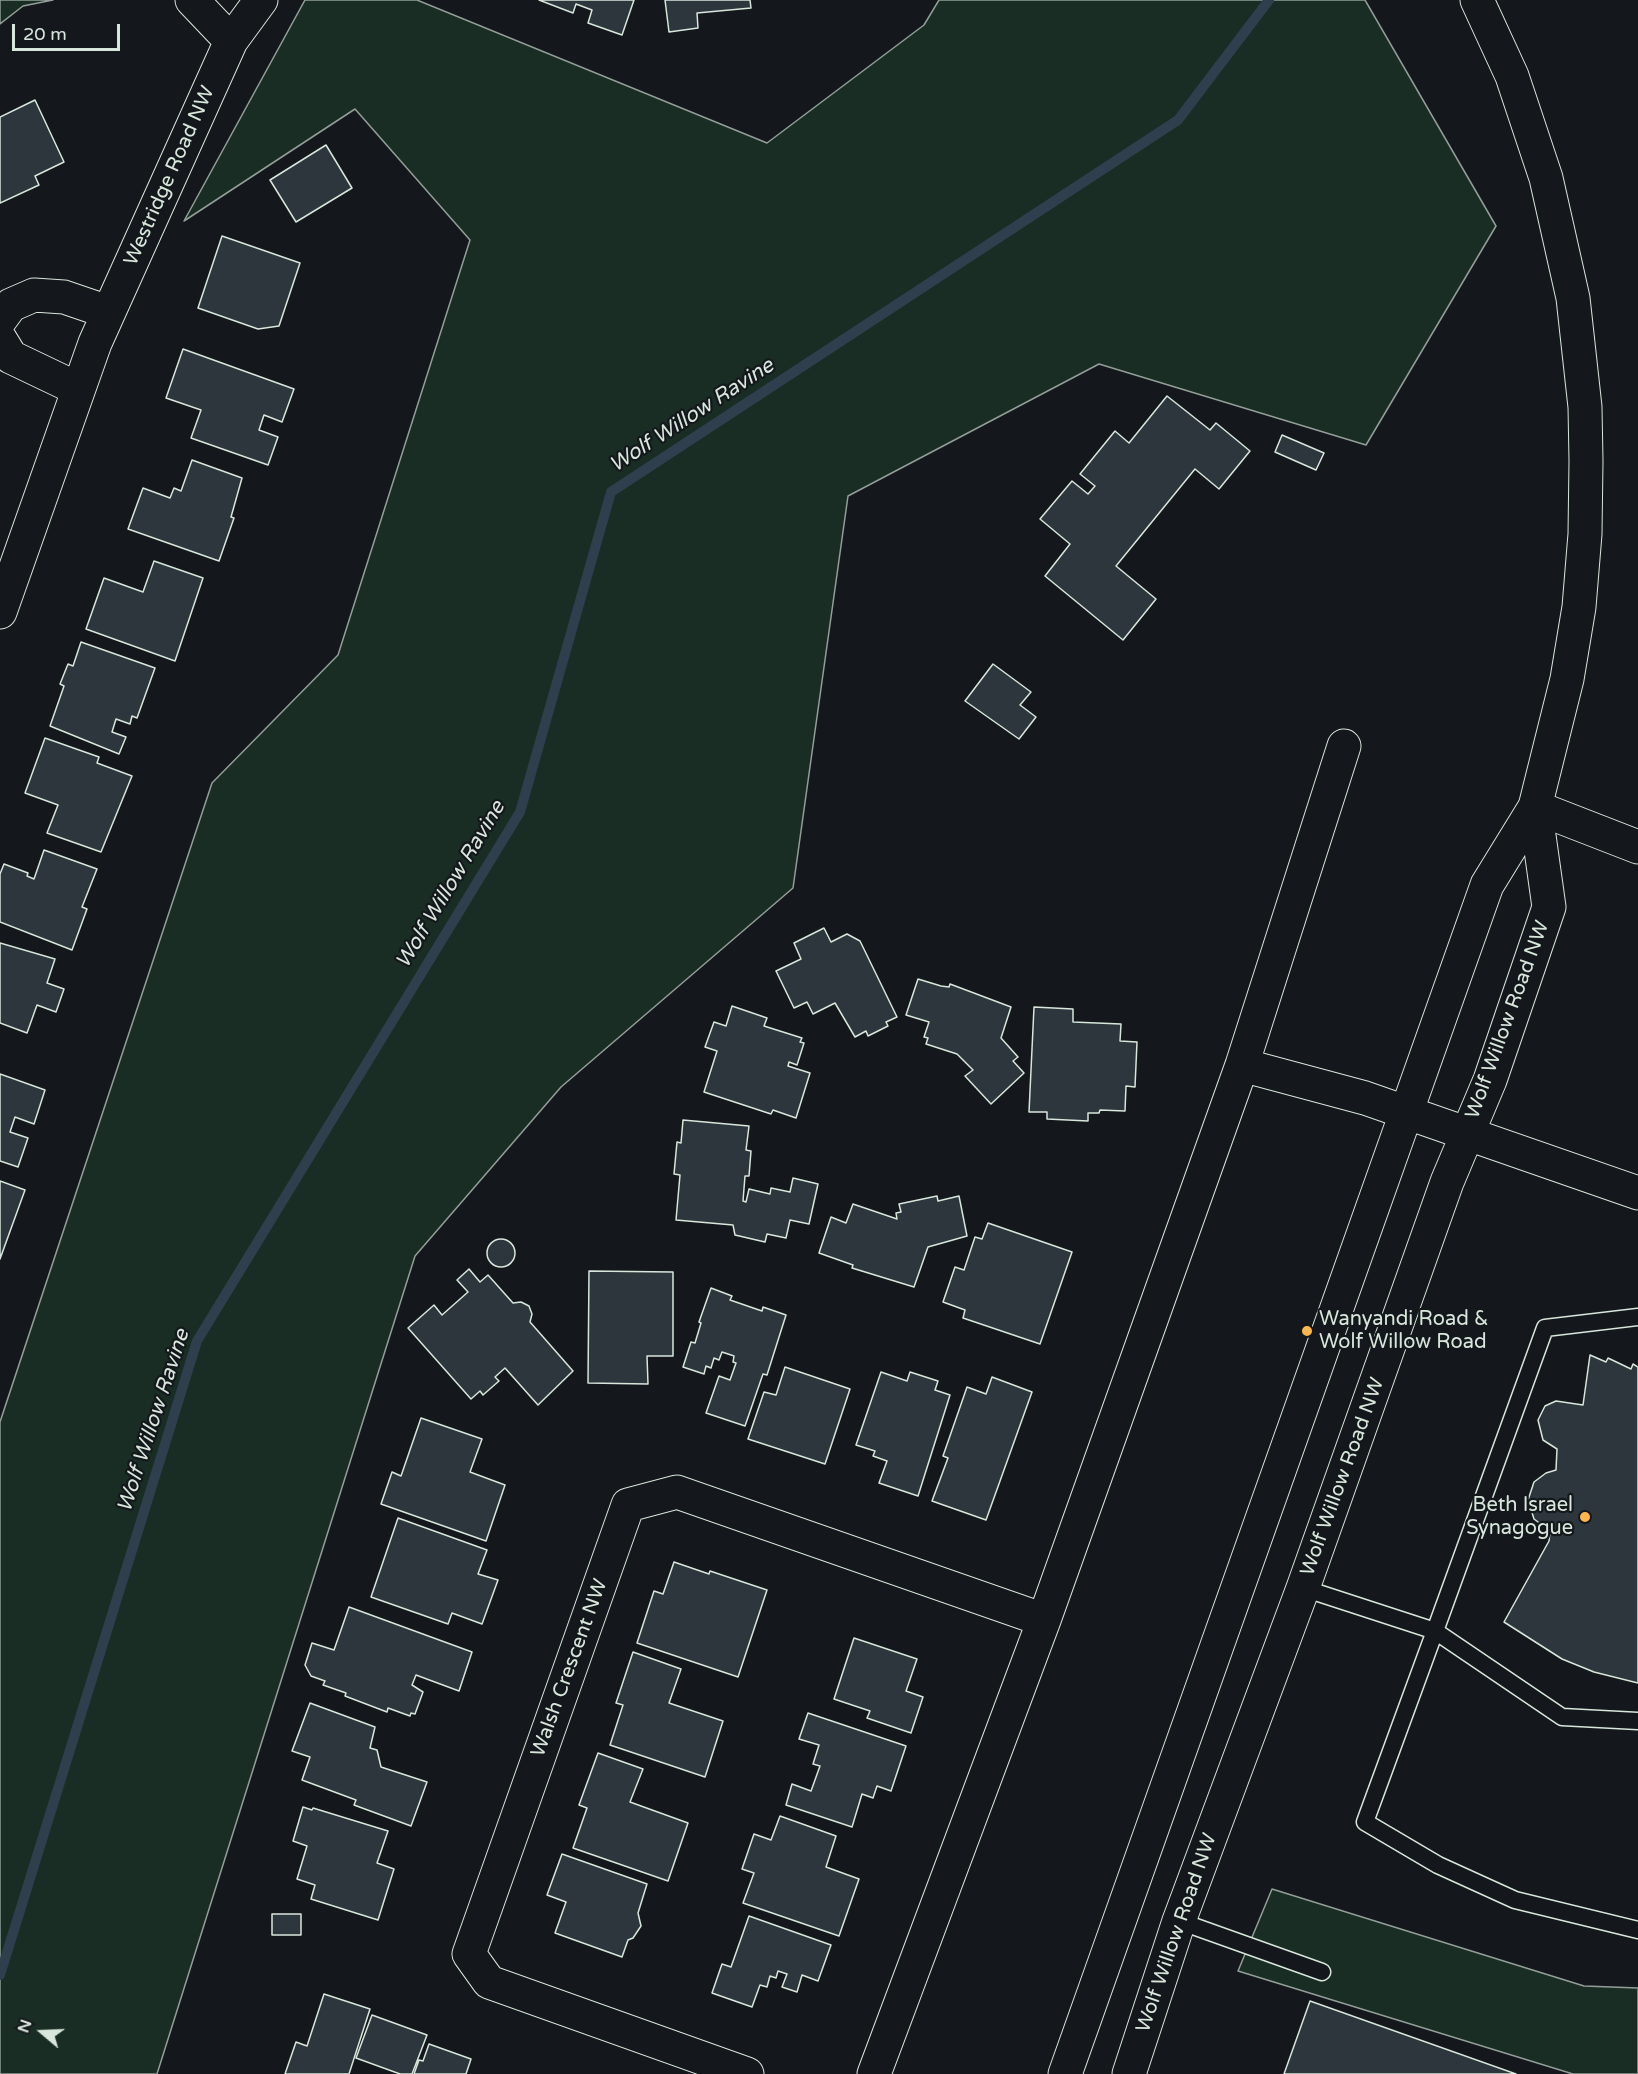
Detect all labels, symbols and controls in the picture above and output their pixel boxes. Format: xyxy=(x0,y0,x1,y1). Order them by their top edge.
scale bar xyxy=(15,12,123,50)
text: 20 m xyxy=(23,23,67,45)
street label: Westridge Road NW xyxy=(120,83,220,269)
water label: Wolf Willow Ravine xyxy=(605,353,779,479)
water label: Wolf Willow Ravine xyxy=(391,797,511,973)
street label: Wolf Willow Road NW xyxy=(1461,918,1555,1122)
place label: Wanyandi Road & Wolf Willow Road xyxy=(1319,1308,1489,1355)
marker: Wanyandi Road & Wolf Willow Road xyxy=(1300,1324,1314,1338)
water label: Wolf Willow Ravine xyxy=(113,1326,195,1516)
street label: Wolf Willow Road NW xyxy=(1296,1375,1390,1579)
place label: Beth Israel Synagogue xyxy=(1466,1494,1573,1541)
marker: Beth Israel Synagogue xyxy=(1578,1510,1592,1524)
street label: Walsh Crescent NW xyxy=(527,1576,613,1760)
street label: Wolf Willow Road NW xyxy=(1132,1830,1222,2036)
north arrow xyxy=(12,2002,72,2062)
text: N xyxy=(13,2017,37,2035)

